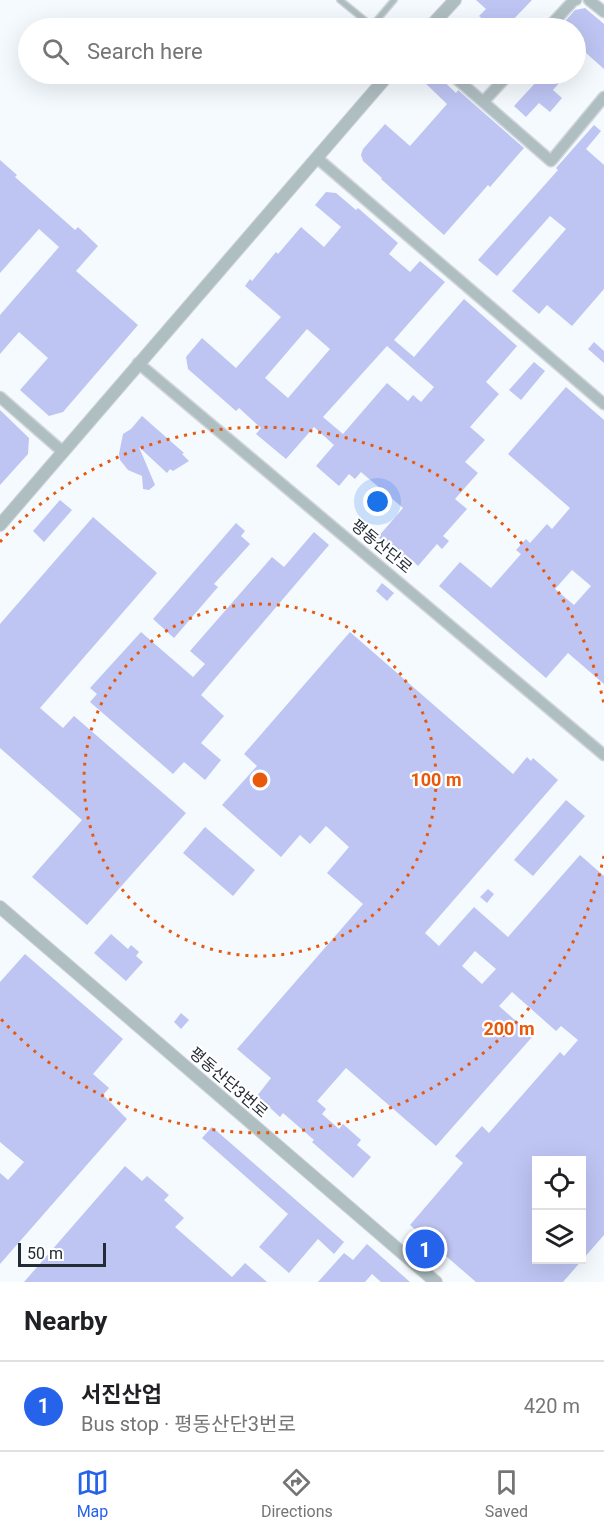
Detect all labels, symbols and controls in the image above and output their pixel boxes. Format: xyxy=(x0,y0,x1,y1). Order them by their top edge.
search box xyxy=(18,18,586,84)
icon: search xyxy=(39,35,72,68)
text: Search here xyxy=(87,39,203,64)
your location xyxy=(363,487,392,516)
street label: 평동산단로 xyxy=(347,515,416,577)
text: 100 m xyxy=(410,769,462,790)
centre of rings xyxy=(250,770,270,790)
text: 200 m xyxy=(483,1018,535,1039)
street label: 평동산단3번로 xyxy=(186,1043,272,1122)
map controls xyxy=(532,1156,586,1264)
button: locate xyxy=(532,1156,586,1210)
button: layers xyxy=(532,1210,586,1264)
pin: 1 xyxy=(406,1226,444,1272)
scale bar xyxy=(18,1240,106,1268)
text: 50 m xyxy=(27,1244,63,1263)
text: Nearby xyxy=(24,1306,107,1336)
text: 서진산업 xyxy=(81,1382,162,1407)
text: 1 xyxy=(38,1394,49,1418)
text: 420 m xyxy=(524,1394,580,1418)
text: Bus stop · 평동산단3번로 xyxy=(81,1412,296,1436)
tab: Map xyxy=(76,1466,109,1521)
tab: Directions xyxy=(261,1466,333,1521)
tab: Saved xyxy=(485,1466,528,1521)

